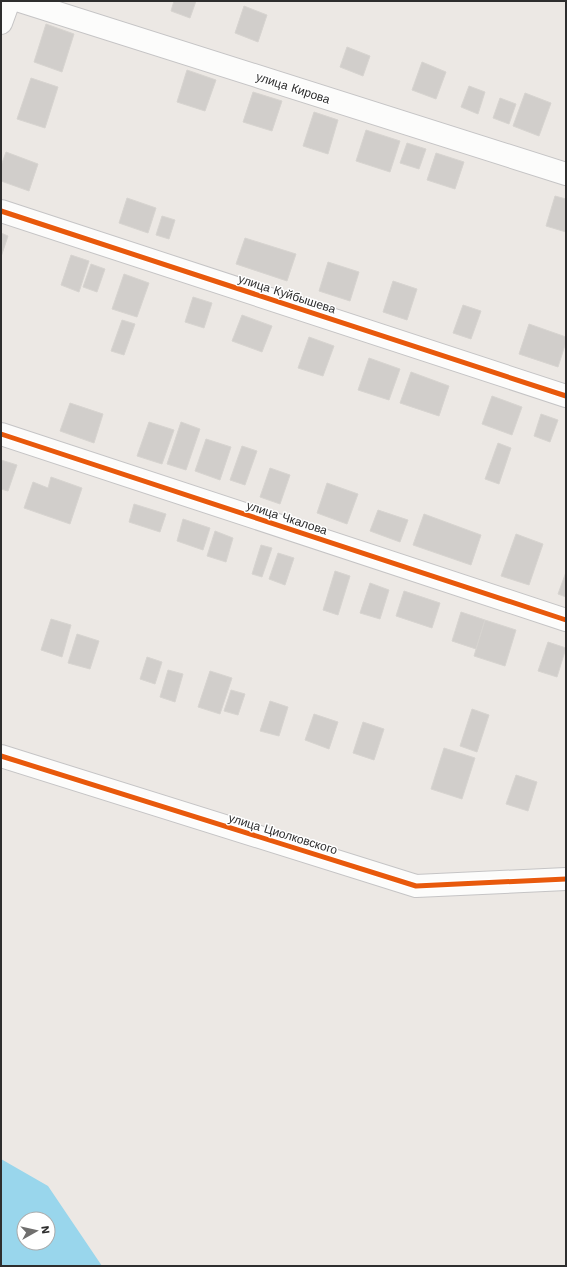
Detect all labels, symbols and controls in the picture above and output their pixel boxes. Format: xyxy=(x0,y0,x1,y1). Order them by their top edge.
street label: улица Кирова xyxy=(254,69,332,107)
street label: улица Куйбышева xyxy=(237,272,338,316)
street label: улица Чкалова xyxy=(245,498,329,538)
street label: улица Циолковского xyxy=(227,811,339,857)
north arrow xyxy=(16,1211,56,1251)
text: N xyxy=(38,1225,52,1235)

